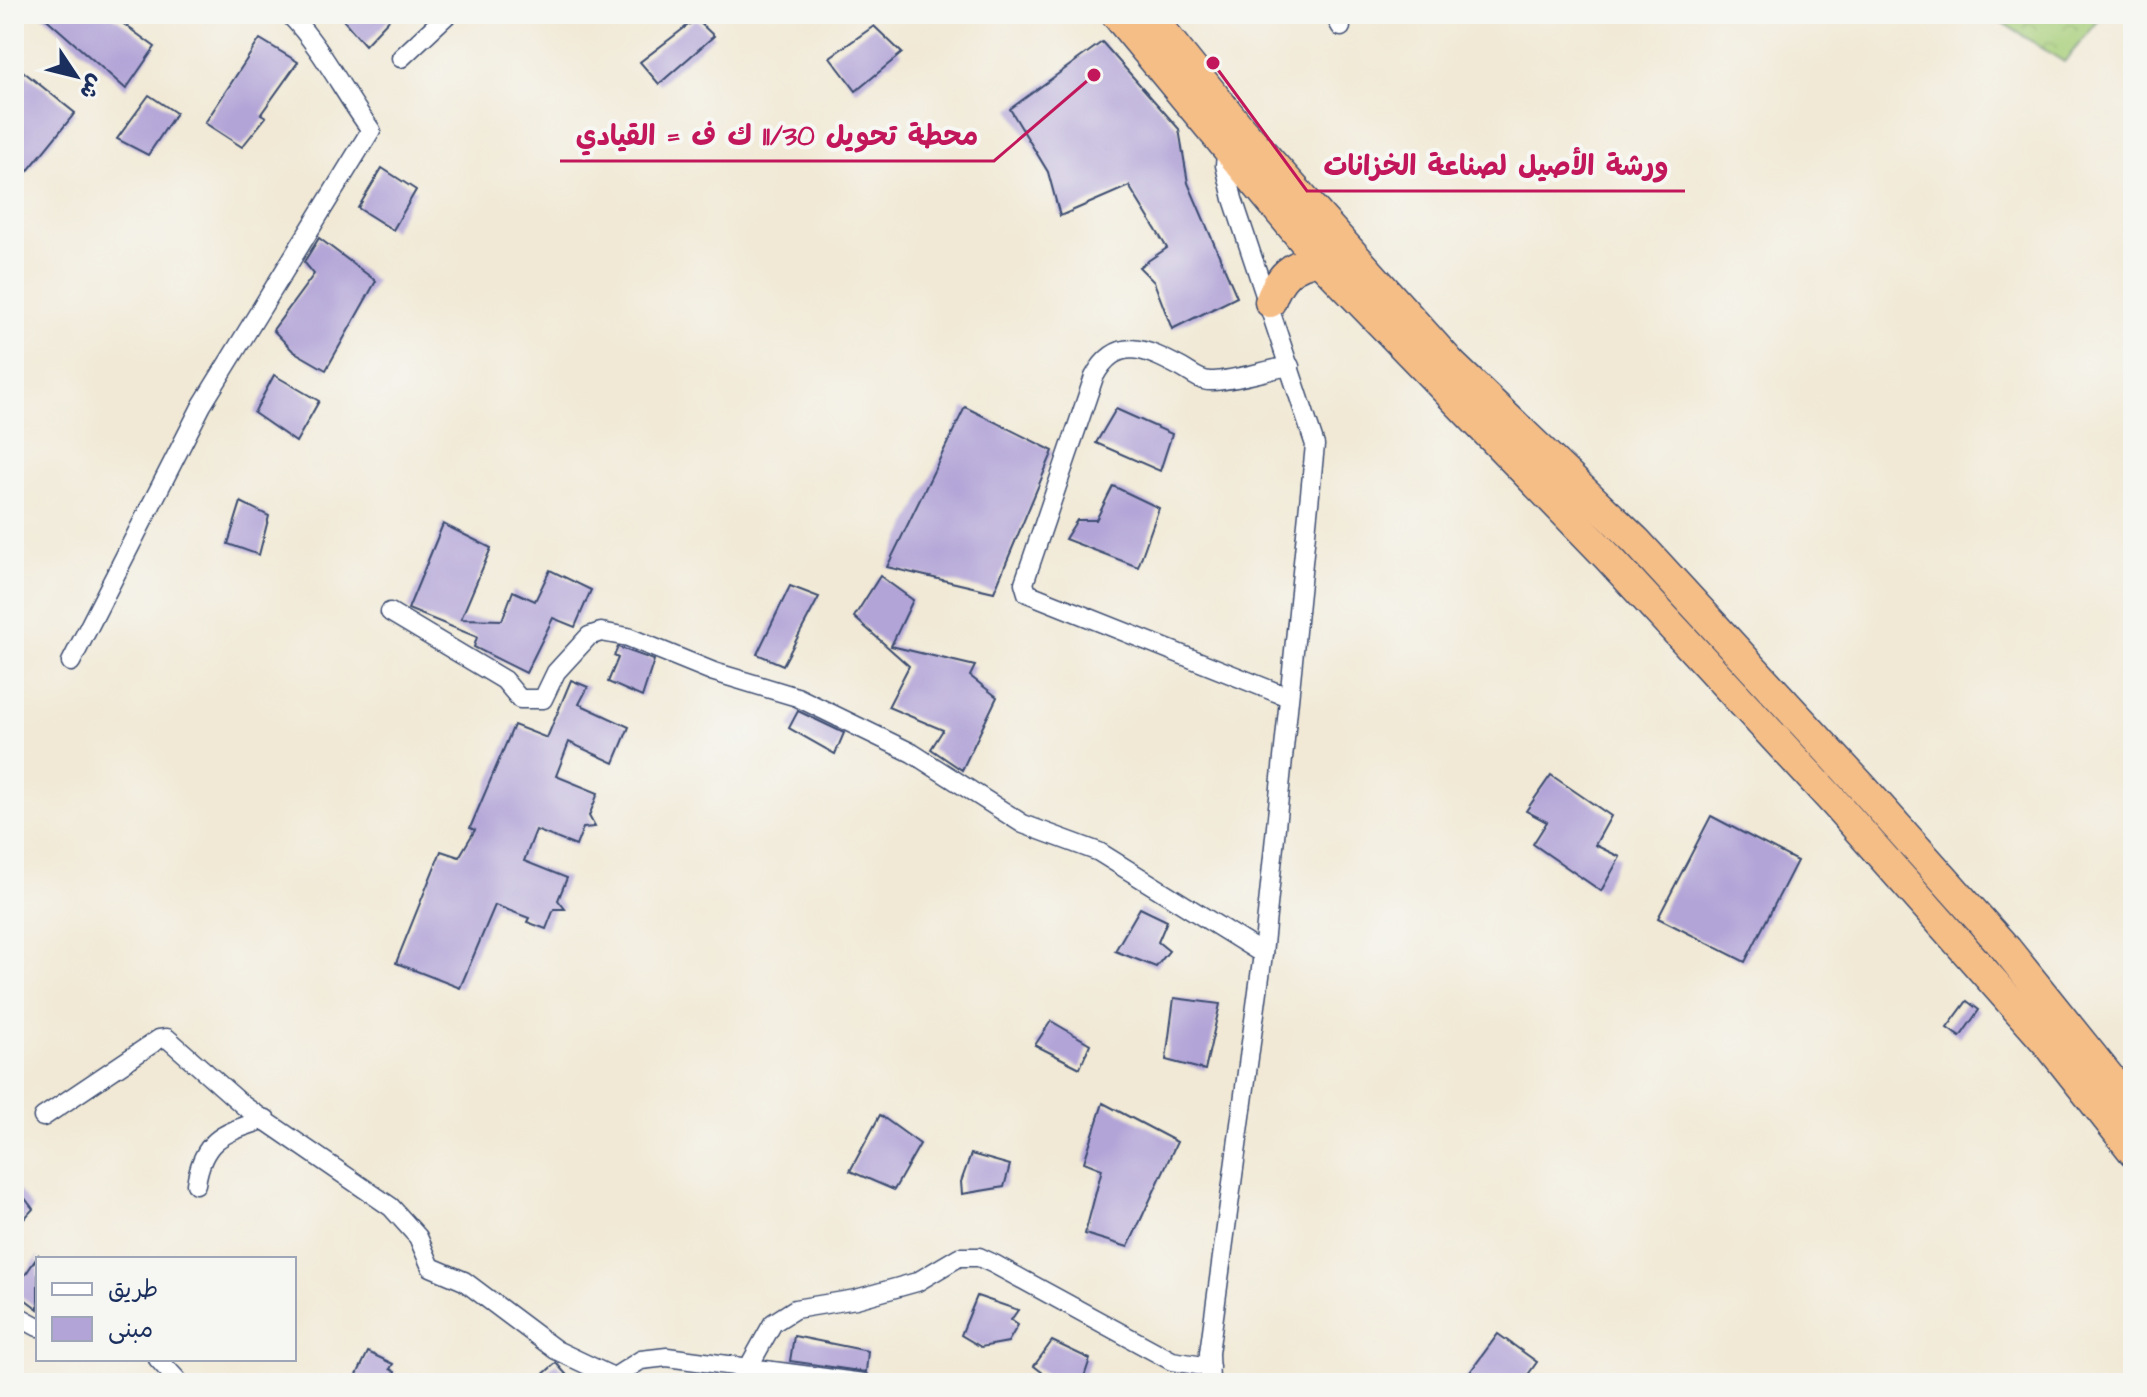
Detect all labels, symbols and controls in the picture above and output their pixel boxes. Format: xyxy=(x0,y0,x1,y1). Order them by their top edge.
north arrow xyxy=(36,36,116,116)
text: ش xyxy=(72,68,111,105)
callout: محطة تحويل 11/30 ك ف = القيادي xyxy=(560,109,994,161)
text: محطة تحويل 11/30 ك ف = القيادي xyxy=(576,117,978,156)
callout: ورشة الأصيل لصناعة الخزانات xyxy=(1307,139,1685,191)
text: ورشة الأصيل لصناعة الخزانات xyxy=(1323,147,1669,186)
legend xyxy=(36,1257,296,1361)
text: طريق xyxy=(108,1273,158,1307)
text: مبنى xyxy=(108,1313,153,1347)

